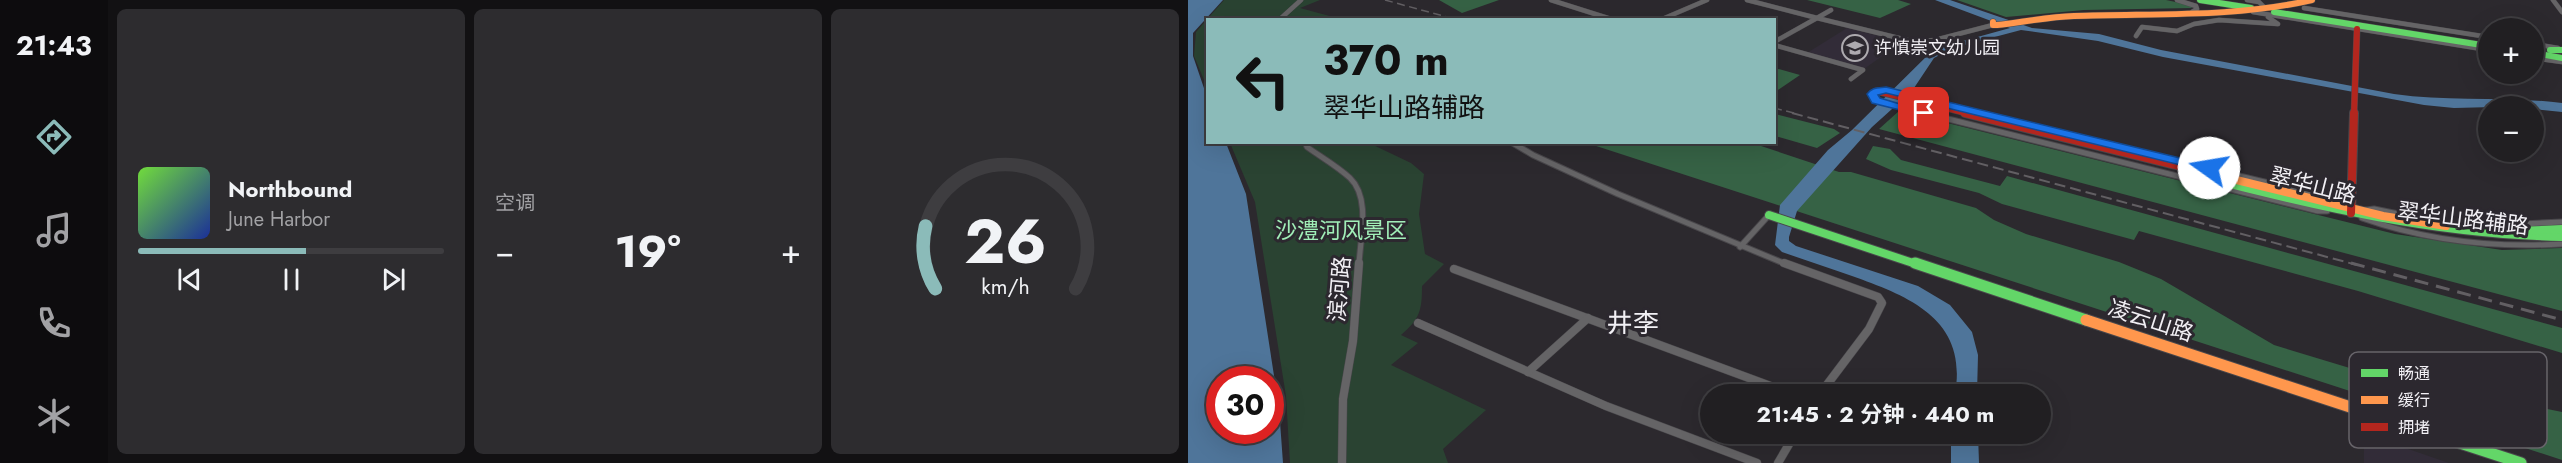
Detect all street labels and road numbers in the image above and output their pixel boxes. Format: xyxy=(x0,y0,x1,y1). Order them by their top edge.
street label: 翠华山路 xyxy=(2266,159,2360,211)
street label: 翠华山路辅路 xyxy=(2396,194,2530,242)
street label: 滨河路 xyxy=(1320,255,1358,323)
street label: 凌云山路 xyxy=(2104,291,2198,349)

